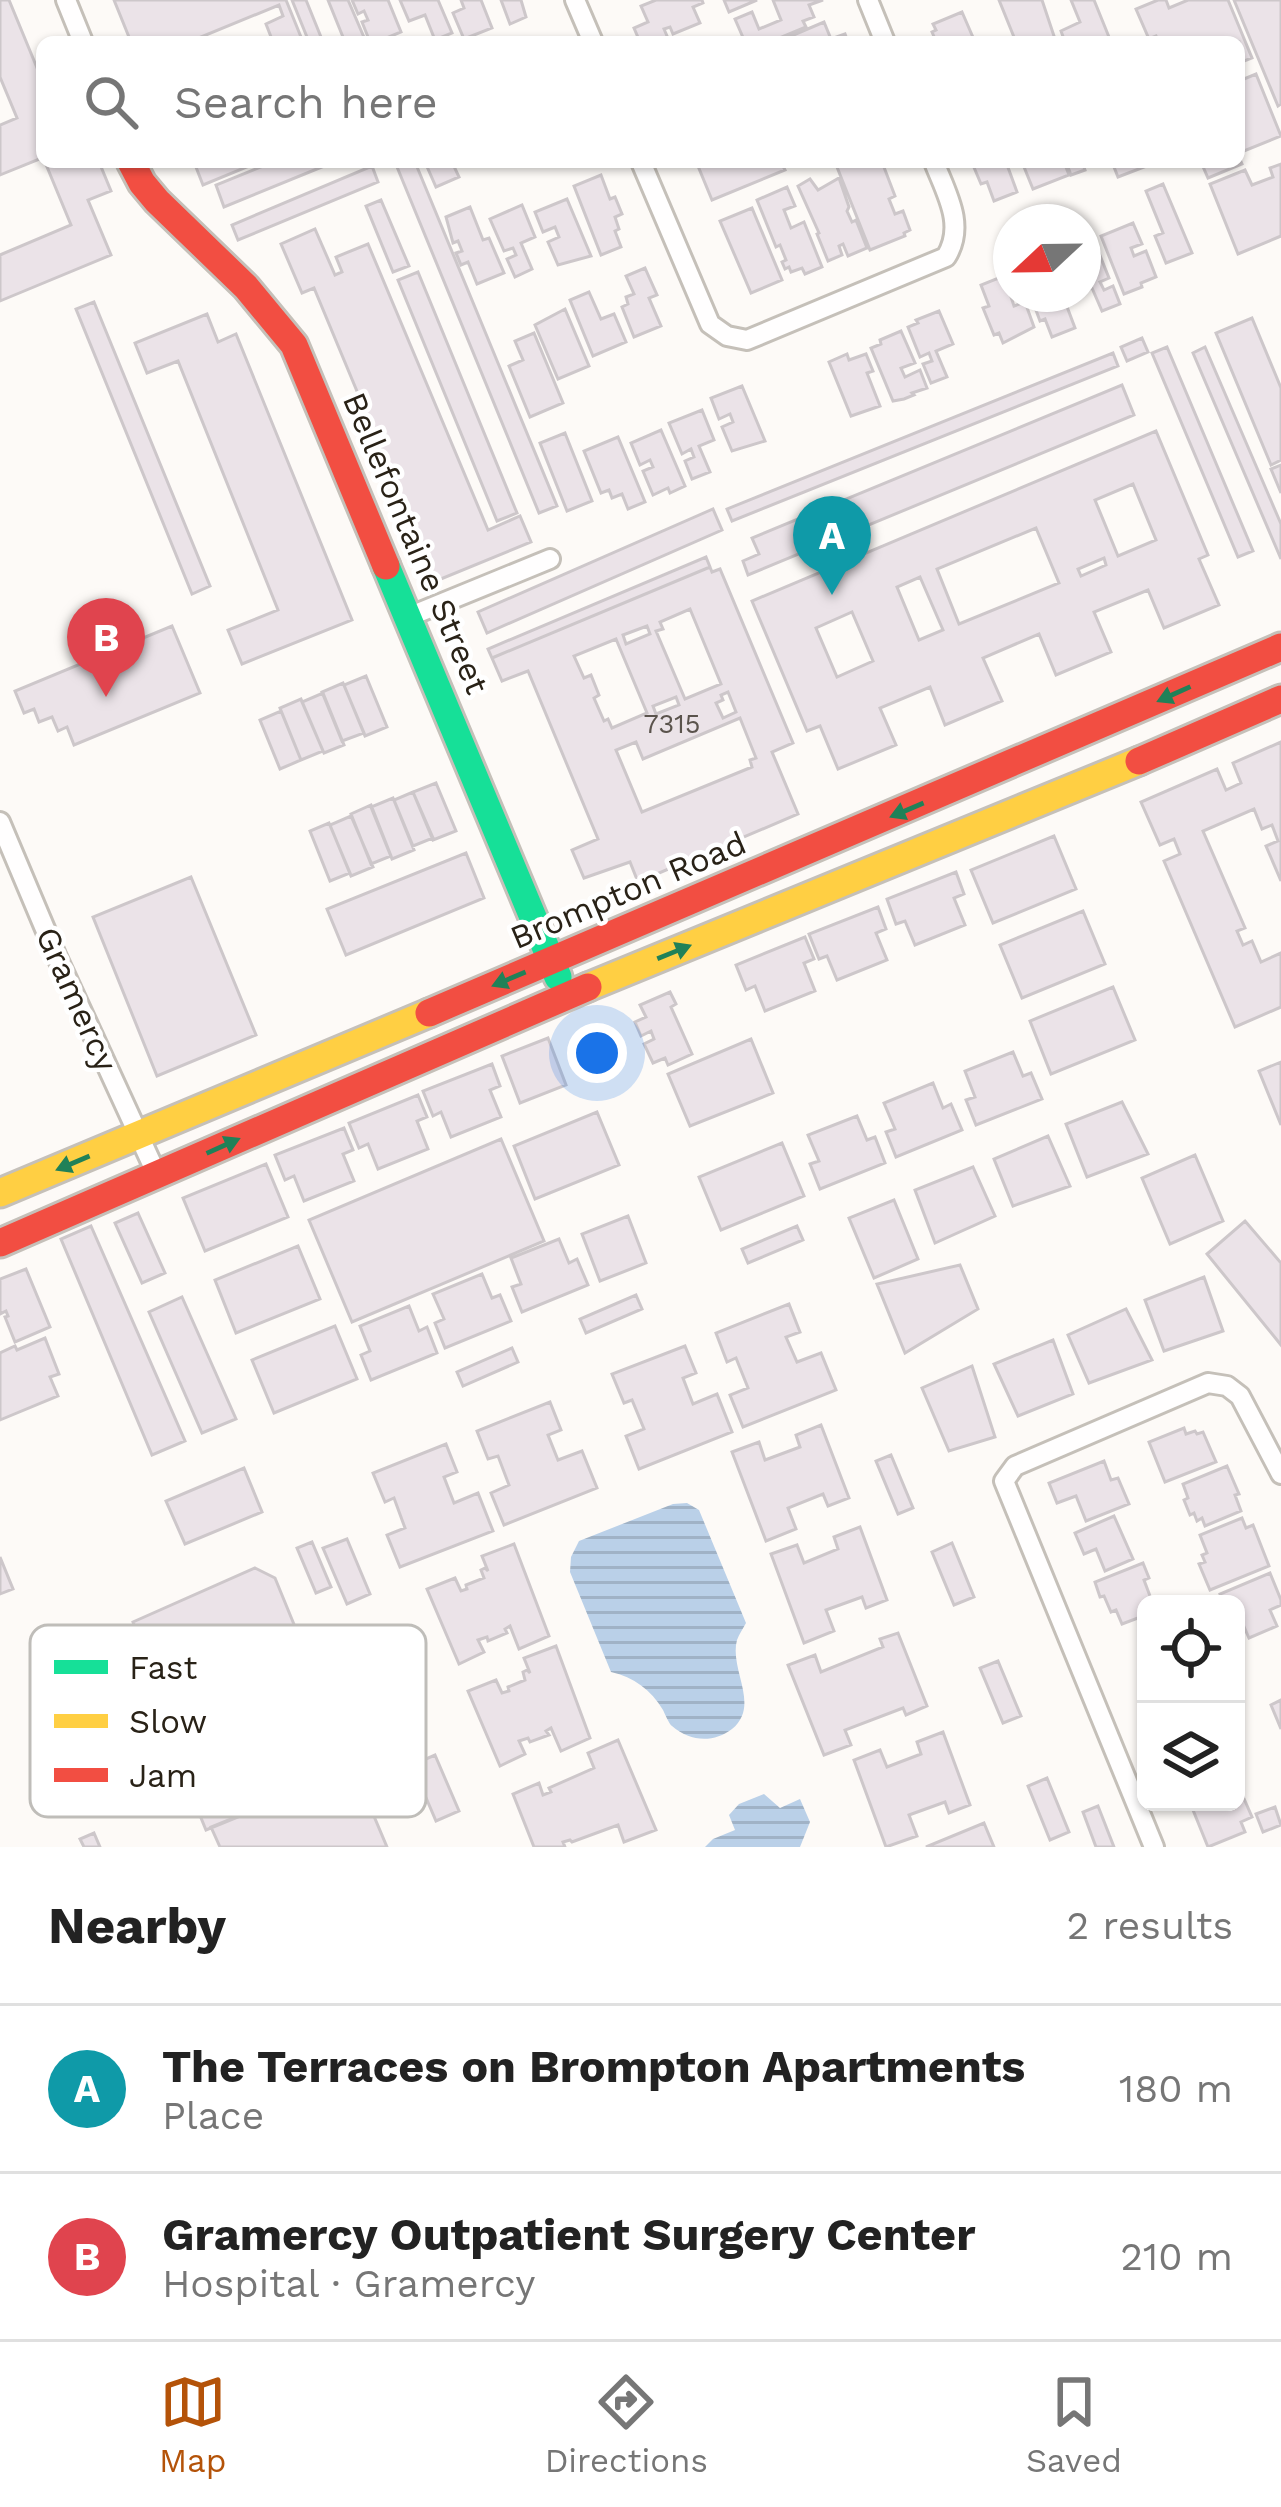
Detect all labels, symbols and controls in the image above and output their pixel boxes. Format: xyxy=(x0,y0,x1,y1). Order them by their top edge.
search box xyxy=(36,36,1245,168)
icon: search xyxy=(78,69,144,135)
text: Search here xyxy=(174,76,438,129)
north arrow xyxy=(993,204,1101,312)
street label: Bellefontaine Street xyxy=(335,386,497,700)
pin: A xyxy=(793,496,871,595)
pin: B xyxy=(67,598,145,697)
one-way arrow xyxy=(1156,685,1191,705)
house number: 7315 xyxy=(643,708,701,740)
one-way arrow xyxy=(889,800,924,820)
street label: Brompton Road xyxy=(504,823,752,957)
street label: Gramercy xyxy=(28,921,126,1077)
one-way arrow xyxy=(657,942,693,961)
one-way arrow xyxy=(491,970,527,989)
your location xyxy=(567,1023,627,1083)
one-way arrow xyxy=(206,1136,241,1156)
one-way arrow xyxy=(54,1154,90,1173)
map controls xyxy=(1137,1595,1245,1811)
button: locate xyxy=(1137,1595,1245,1703)
legend xyxy=(30,1625,426,1817)
text: Fast xyxy=(129,1648,198,1687)
text: Slow xyxy=(129,1702,207,1741)
button: layers xyxy=(1137,1703,1245,1811)
text: Jam xyxy=(129,1756,197,1795)
text: Nearby xyxy=(48,1896,226,1955)
text: 2 results xyxy=(1067,1903,1233,1948)
text: The Terraces on Brompton Apartments xyxy=(162,2040,1025,2093)
text: A xyxy=(74,2066,100,2111)
text: 180 m xyxy=(1119,2066,1233,2111)
text: Place xyxy=(162,2093,264,2138)
text: Gramercy Outpatient Surgery Center xyxy=(162,2208,976,2261)
text: B xyxy=(74,2234,100,2279)
text: 210 m xyxy=(1120,2234,1233,2279)
text: Hospital · Gramercy xyxy=(162,2261,535,2306)
tab: Map xyxy=(159,2369,226,2480)
tab: Directions xyxy=(545,2369,708,2480)
tab: Saved xyxy=(1026,2369,1122,2480)

